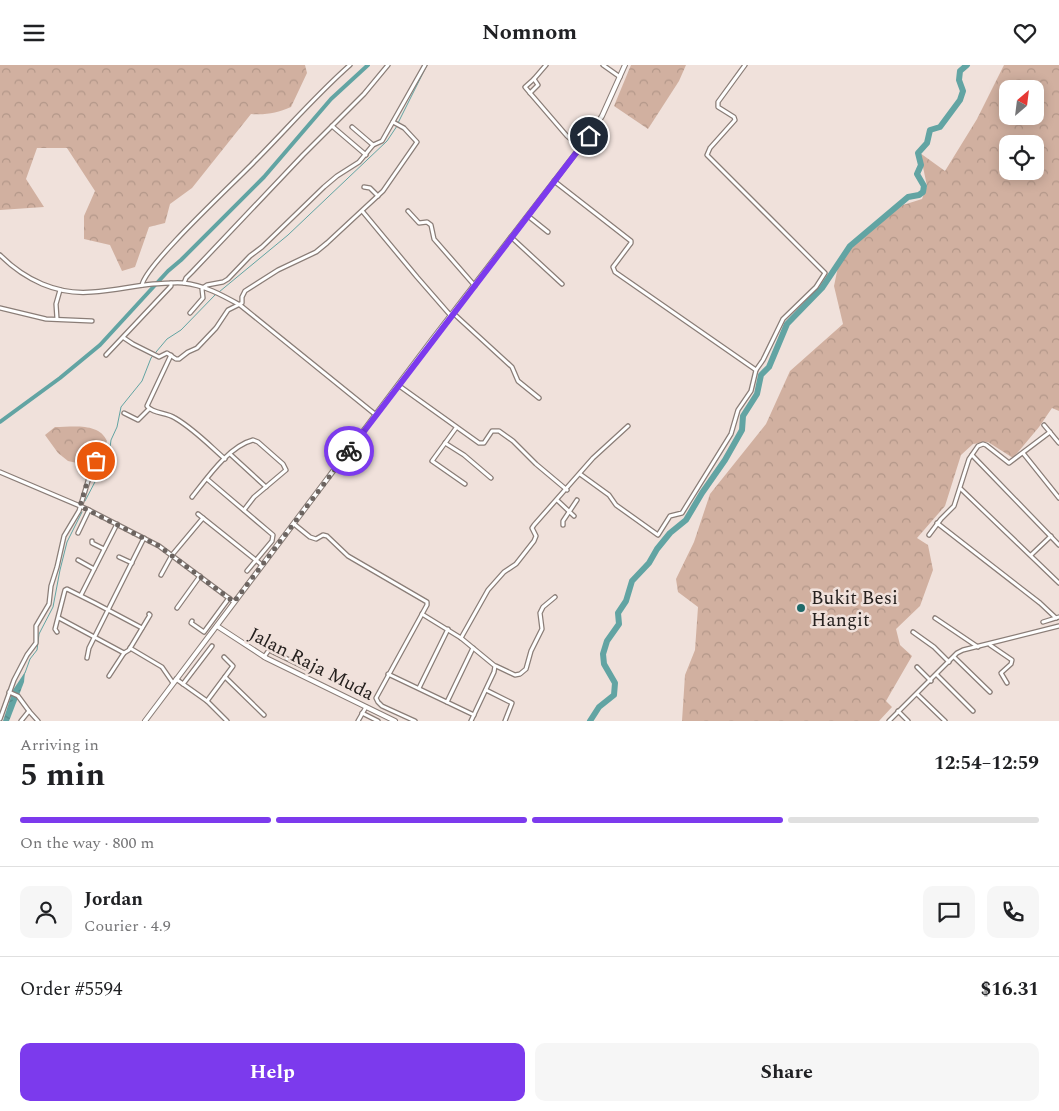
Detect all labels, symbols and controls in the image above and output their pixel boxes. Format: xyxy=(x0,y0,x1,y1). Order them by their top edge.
text: Nomnom xyxy=(482,16,577,49)
icon: menu xyxy=(20,19,48,47)
icon: heart xyxy=(1011,19,1039,47)
north arrow xyxy=(999,80,1044,125)
map controls xyxy=(999,80,1044,180)
pin xyxy=(568,115,610,157)
icon: home xyxy=(575,122,603,150)
button: locate xyxy=(999,135,1044,180)
courier xyxy=(324,426,374,476)
icon: bike xyxy=(335,437,363,465)
pin xyxy=(75,440,117,482)
icon: bag xyxy=(82,447,110,475)
place label: Bukit Besi Hangit xyxy=(811,584,898,635)
marker: Bukit Besi Hangit xyxy=(795,602,807,614)
street label: Jalan Raja Muda xyxy=(243,620,380,709)
text: Arriving in xyxy=(20,733,99,757)
text: 12:54–12:59 xyxy=(934,749,1039,778)
text: 5 min xyxy=(20,751,105,800)
text: On the way · 800 m xyxy=(20,831,154,855)
text: Jordan xyxy=(84,885,143,914)
button: person xyxy=(20,886,72,938)
button: chat xyxy=(923,886,975,938)
button: phone xyxy=(987,886,1039,938)
text: Courier · 4.9 xyxy=(84,914,171,938)
text: Order #5594 xyxy=(20,975,123,1004)
text: $16.31 xyxy=(981,975,1039,1004)
button: Help xyxy=(20,1043,525,1101)
button: Share xyxy=(535,1043,1039,1101)

